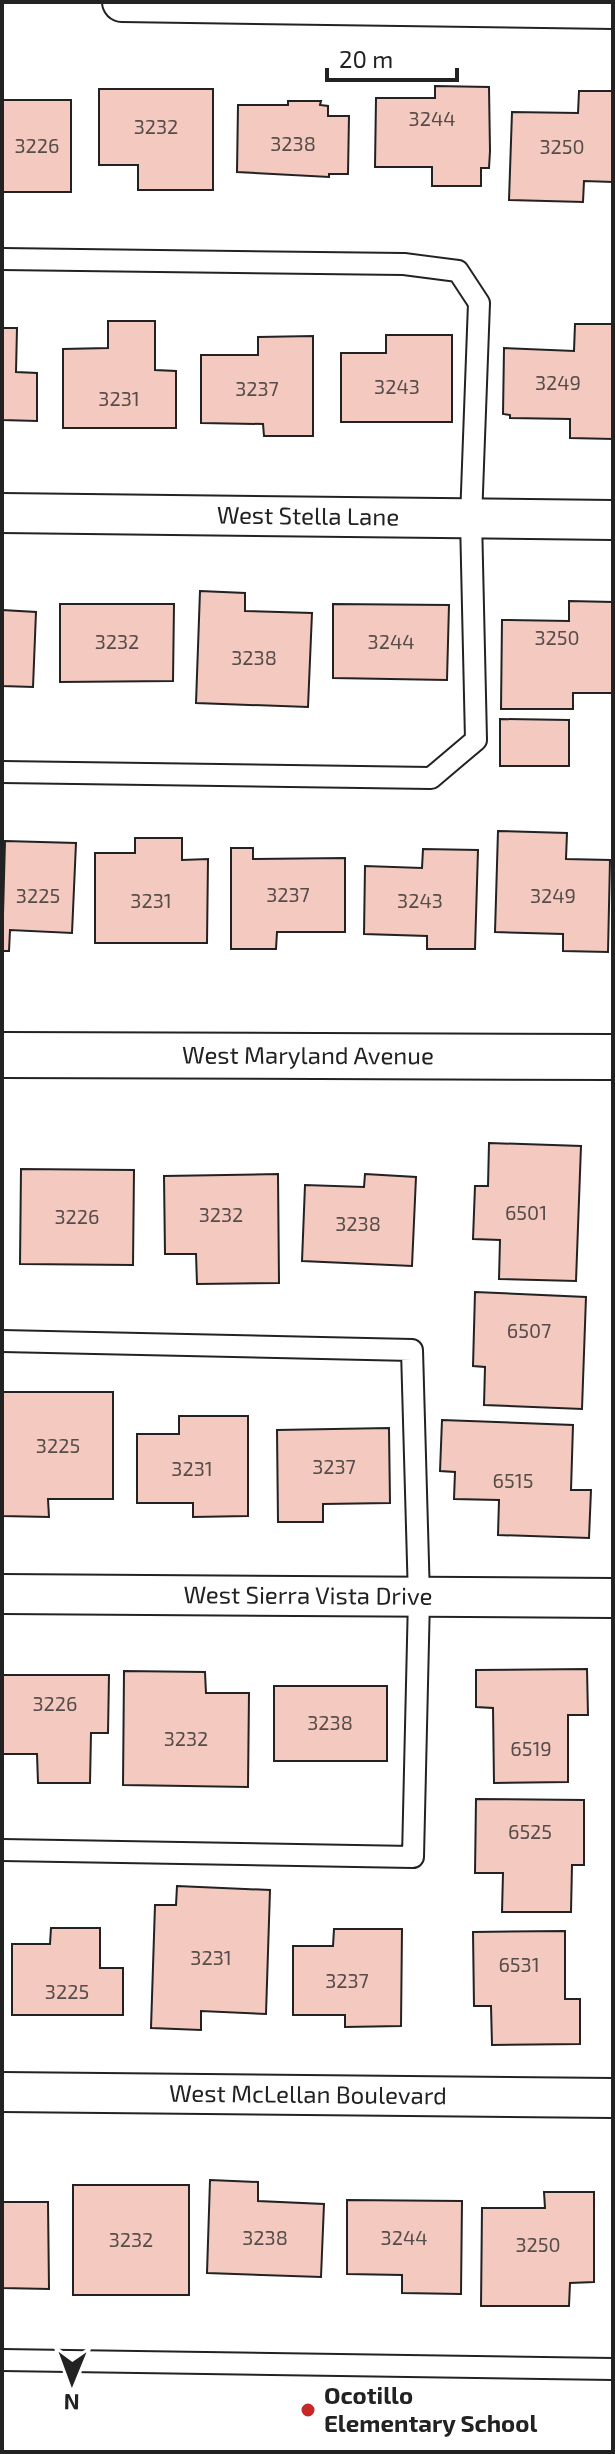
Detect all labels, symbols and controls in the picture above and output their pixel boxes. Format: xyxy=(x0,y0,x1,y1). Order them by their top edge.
scale bar xyxy=(327,32,457,82)
text: 20 m xyxy=(339,44,393,73)
house number: 3244 xyxy=(409,106,455,130)
house number: 3232 xyxy=(134,114,178,138)
house number: 3238 xyxy=(270,131,316,155)
house number: 3226 xyxy=(14,133,60,157)
house number: 3250 xyxy=(539,134,585,158)
house number: 3249 xyxy=(535,370,581,394)
house number: 3243 xyxy=(374,374,420,398)
house number: 3237 xyxy=(235,376,279,400)
house number: 3231 xyxy=(98,386,140,410)
street label: West Stella Lane xyxy=(217,499,399,531)
house number: 3250 xyxy=(534,625,580,649)
house number: 3232 xyxy=(95,629,139,653)
house number: 3244 xyxy=(368,629,414,653)
house number: 3238 xyxy=(231,645,277,669)
house number: 3237 xyxy=(266,882,310,906)
house number: 3225 xyxy=(16,883,60,907)
house number: 3249 xyxy=(530,883,576,907)
house number: 3231 xyxy=(130,888,172,912)
house number: 3243 xyxy=(397,888,443,912)
street label: West Maryland Avenue xyxy=(182,1040,434,1069)
house number: 6501 xyxy=(505,1200,547,1224)
house number: 3232 xyxy=(199,1202,243,1226)
house number: 3226 xyxy=(54,1204,100,1228)
house number: 3238 xyxy=(335,1211,381,1235)
house number: 6507 xyxy=(507,1318,551,1342)
house number: 3225 xyxy=(36,1433,80,1457)
house number: 3237 xyxy=(312,1454,356,1478)
house number: 3231 xyxy=(171,1456,213,1480)
house number: 6515 xyxy=(493,1468,533,1492)
street label: West Sierra Vista Drive xyxy=(183,1579,433,1610)
house number: 3226 xyxy=(32,1691,78,1715)
house number: 3238 xyxy=(307,1710,353,1734)
house number: 3232 xyxy=(164,1726,208,1750)
house number: 6519 xyxy=(510,1736,552,1760)
house number: 6525 xyxy=(508,1819,552,1843)
house number: 3231 xyxy=(190,1945,232,1969)
house number: 6531 xyxy=(498,1952,540,1976)
house number: 3237 xyxy=(325,1968,369,1992)
house number: 3225 xyxy=(45,1979,89,2003)
street label: West McLellan Boulevard xyxy=(169,2078,447,2109)
house number: 3238 xyxy=(242,2225,288,2249)
house number: 3244 xyxy=(381,2225,427,2249)
house number: 3232 xyxy=(109,2227,153,2251)
house number: 3250 xyxy=(515,2232,561,2256)
north arrow xyxy=(32,2342,112,2422)
place label: Ocotillo Elementary School xyxy=(324,2380,537,2437)
text: N xyxy=(63,2390,80,2416)
marker: Ocotillo Elementary School xyxy=(299,2401,317,2419)

